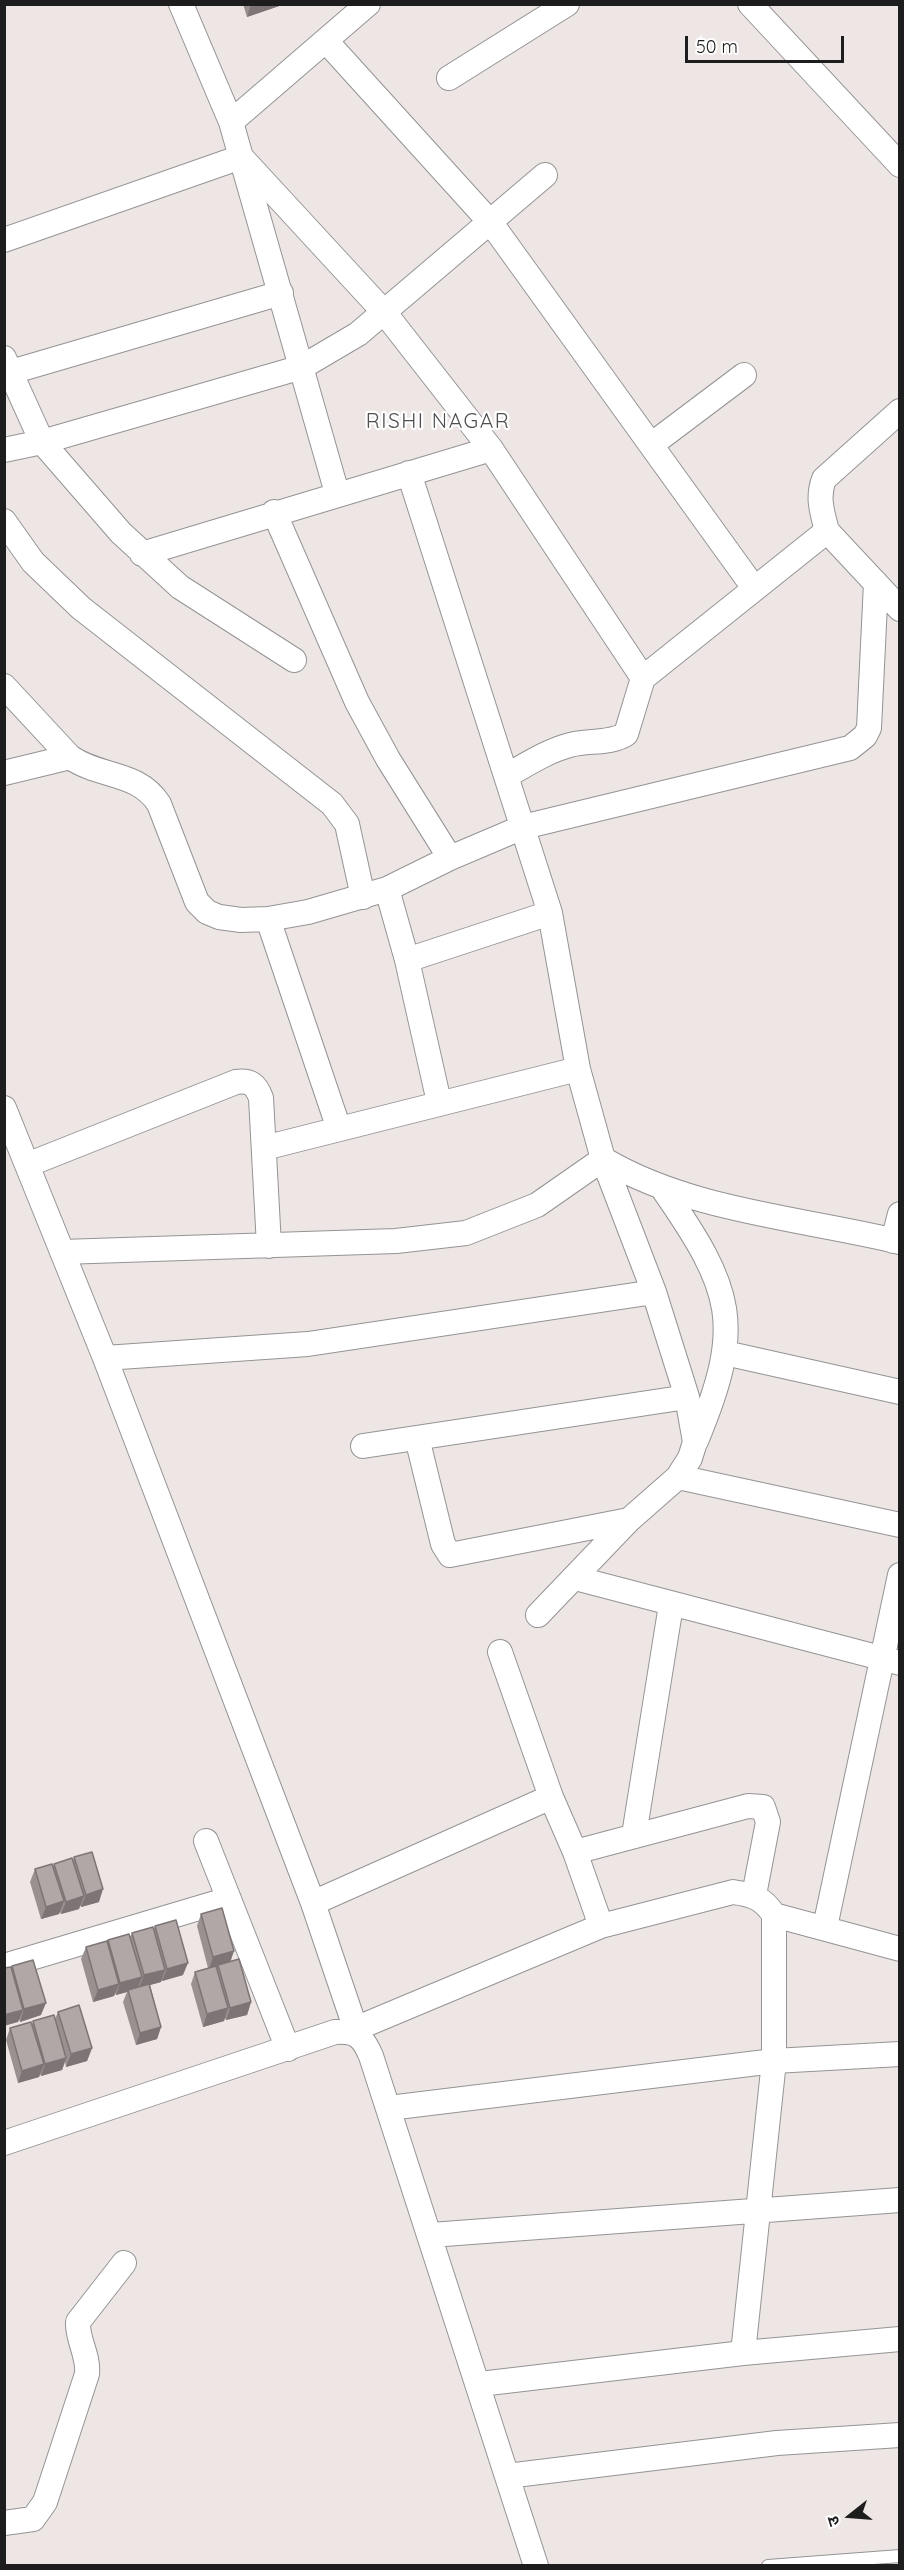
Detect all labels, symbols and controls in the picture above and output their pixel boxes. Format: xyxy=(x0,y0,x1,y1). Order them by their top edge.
scale bar xyxy=(688,24,847,62)
text: 50 m xyxy=(696,35,738,58)
district label: RISHI NAGAR xyxy=(366,409,510,435)
north arrow xyxy=(820,2486,880,2546)
text: उ xyxy=(822,2514,844,2529)

